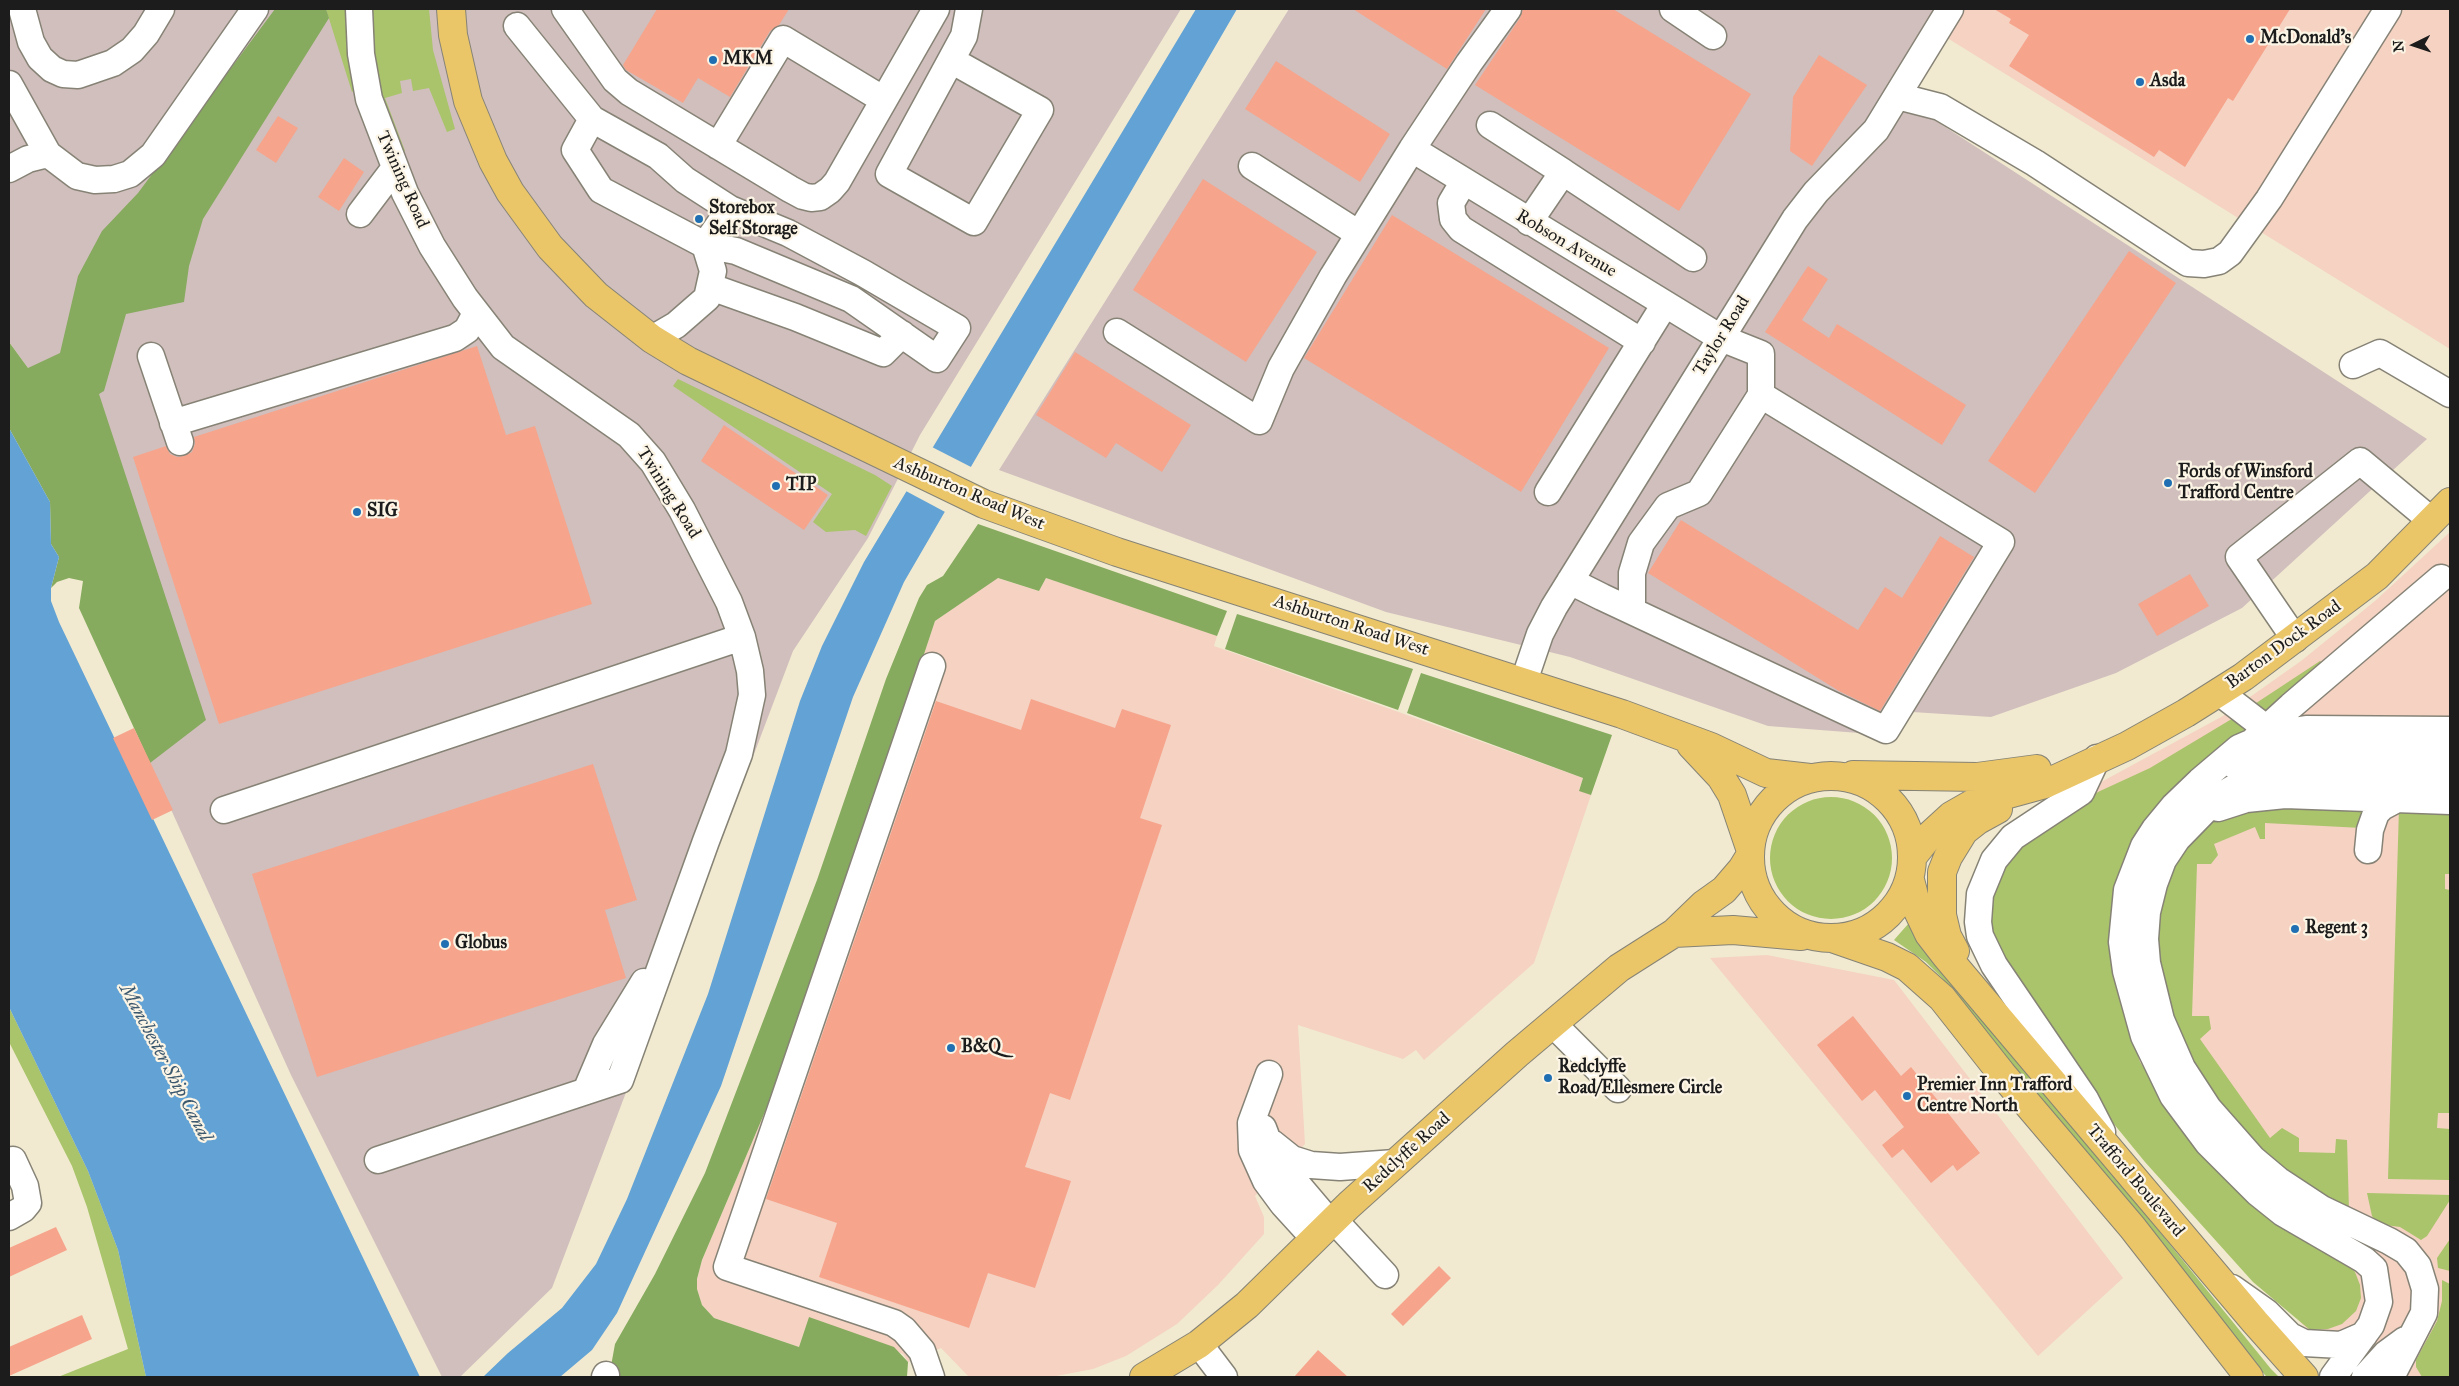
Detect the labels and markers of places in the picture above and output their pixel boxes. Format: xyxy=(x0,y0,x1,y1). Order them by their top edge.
place label: McDonald's xyxy=(2260,28,2351,50)
marker: McDonald's xyxy=(2244,33,2256,45)
place label: MKM xyxy=(723,49,773,71)
marker: MKM xyxy=(707,54,719,66)
place label: Asda xyxy=(2150,71,2185,93)
marker: Asda xyxy=(2134,76,2146,88)
place label: Storebox Self Storage xyxy=(709,198,798,240)
marker: Storebox Self Storage xyxy=(693,213,705,225)
place label: Fords of Winsford Trafford Centre xyxy=(2178,462,2313,504)
place label: TIP xyxy=(786,475,816,497)
marker: Fords of Winsford Trafford Centre xyxy=(2162,477,2174,489)
marker: TIP xyxy=(770,480,782,492)
place label: SIG xyxy=(367,501,398,523)
marker: SIG xyxy=(351,506,363,518)
place label: Regent 3 xyxy=(2305,918,2368,940)
marker: Regent 3 xyxy=(2289,923,2301,935)
place label: Globus xyxy=(455,933,507,955)
marker: Globus xyxy=(439,938,451,950)
place label: B&Q xyxy=(961,1037,1001,1059)
marker: B&Q xyxy=(945,1042,957,1054)
place label: Redclyffe Road/Ellesmere Circle xyxy=(1558,1057,1722,1100)
marker: Redclyffe Road/Ellesmere Circle xyxy=(1542,1072,1554,1084)
place label: Premier Inn Trafford Centre North xyxy=(1917,1075,2072,1118)
marker: Premier Inn Trafford Centre North xyxy=(1901,1090,1913,1102)

